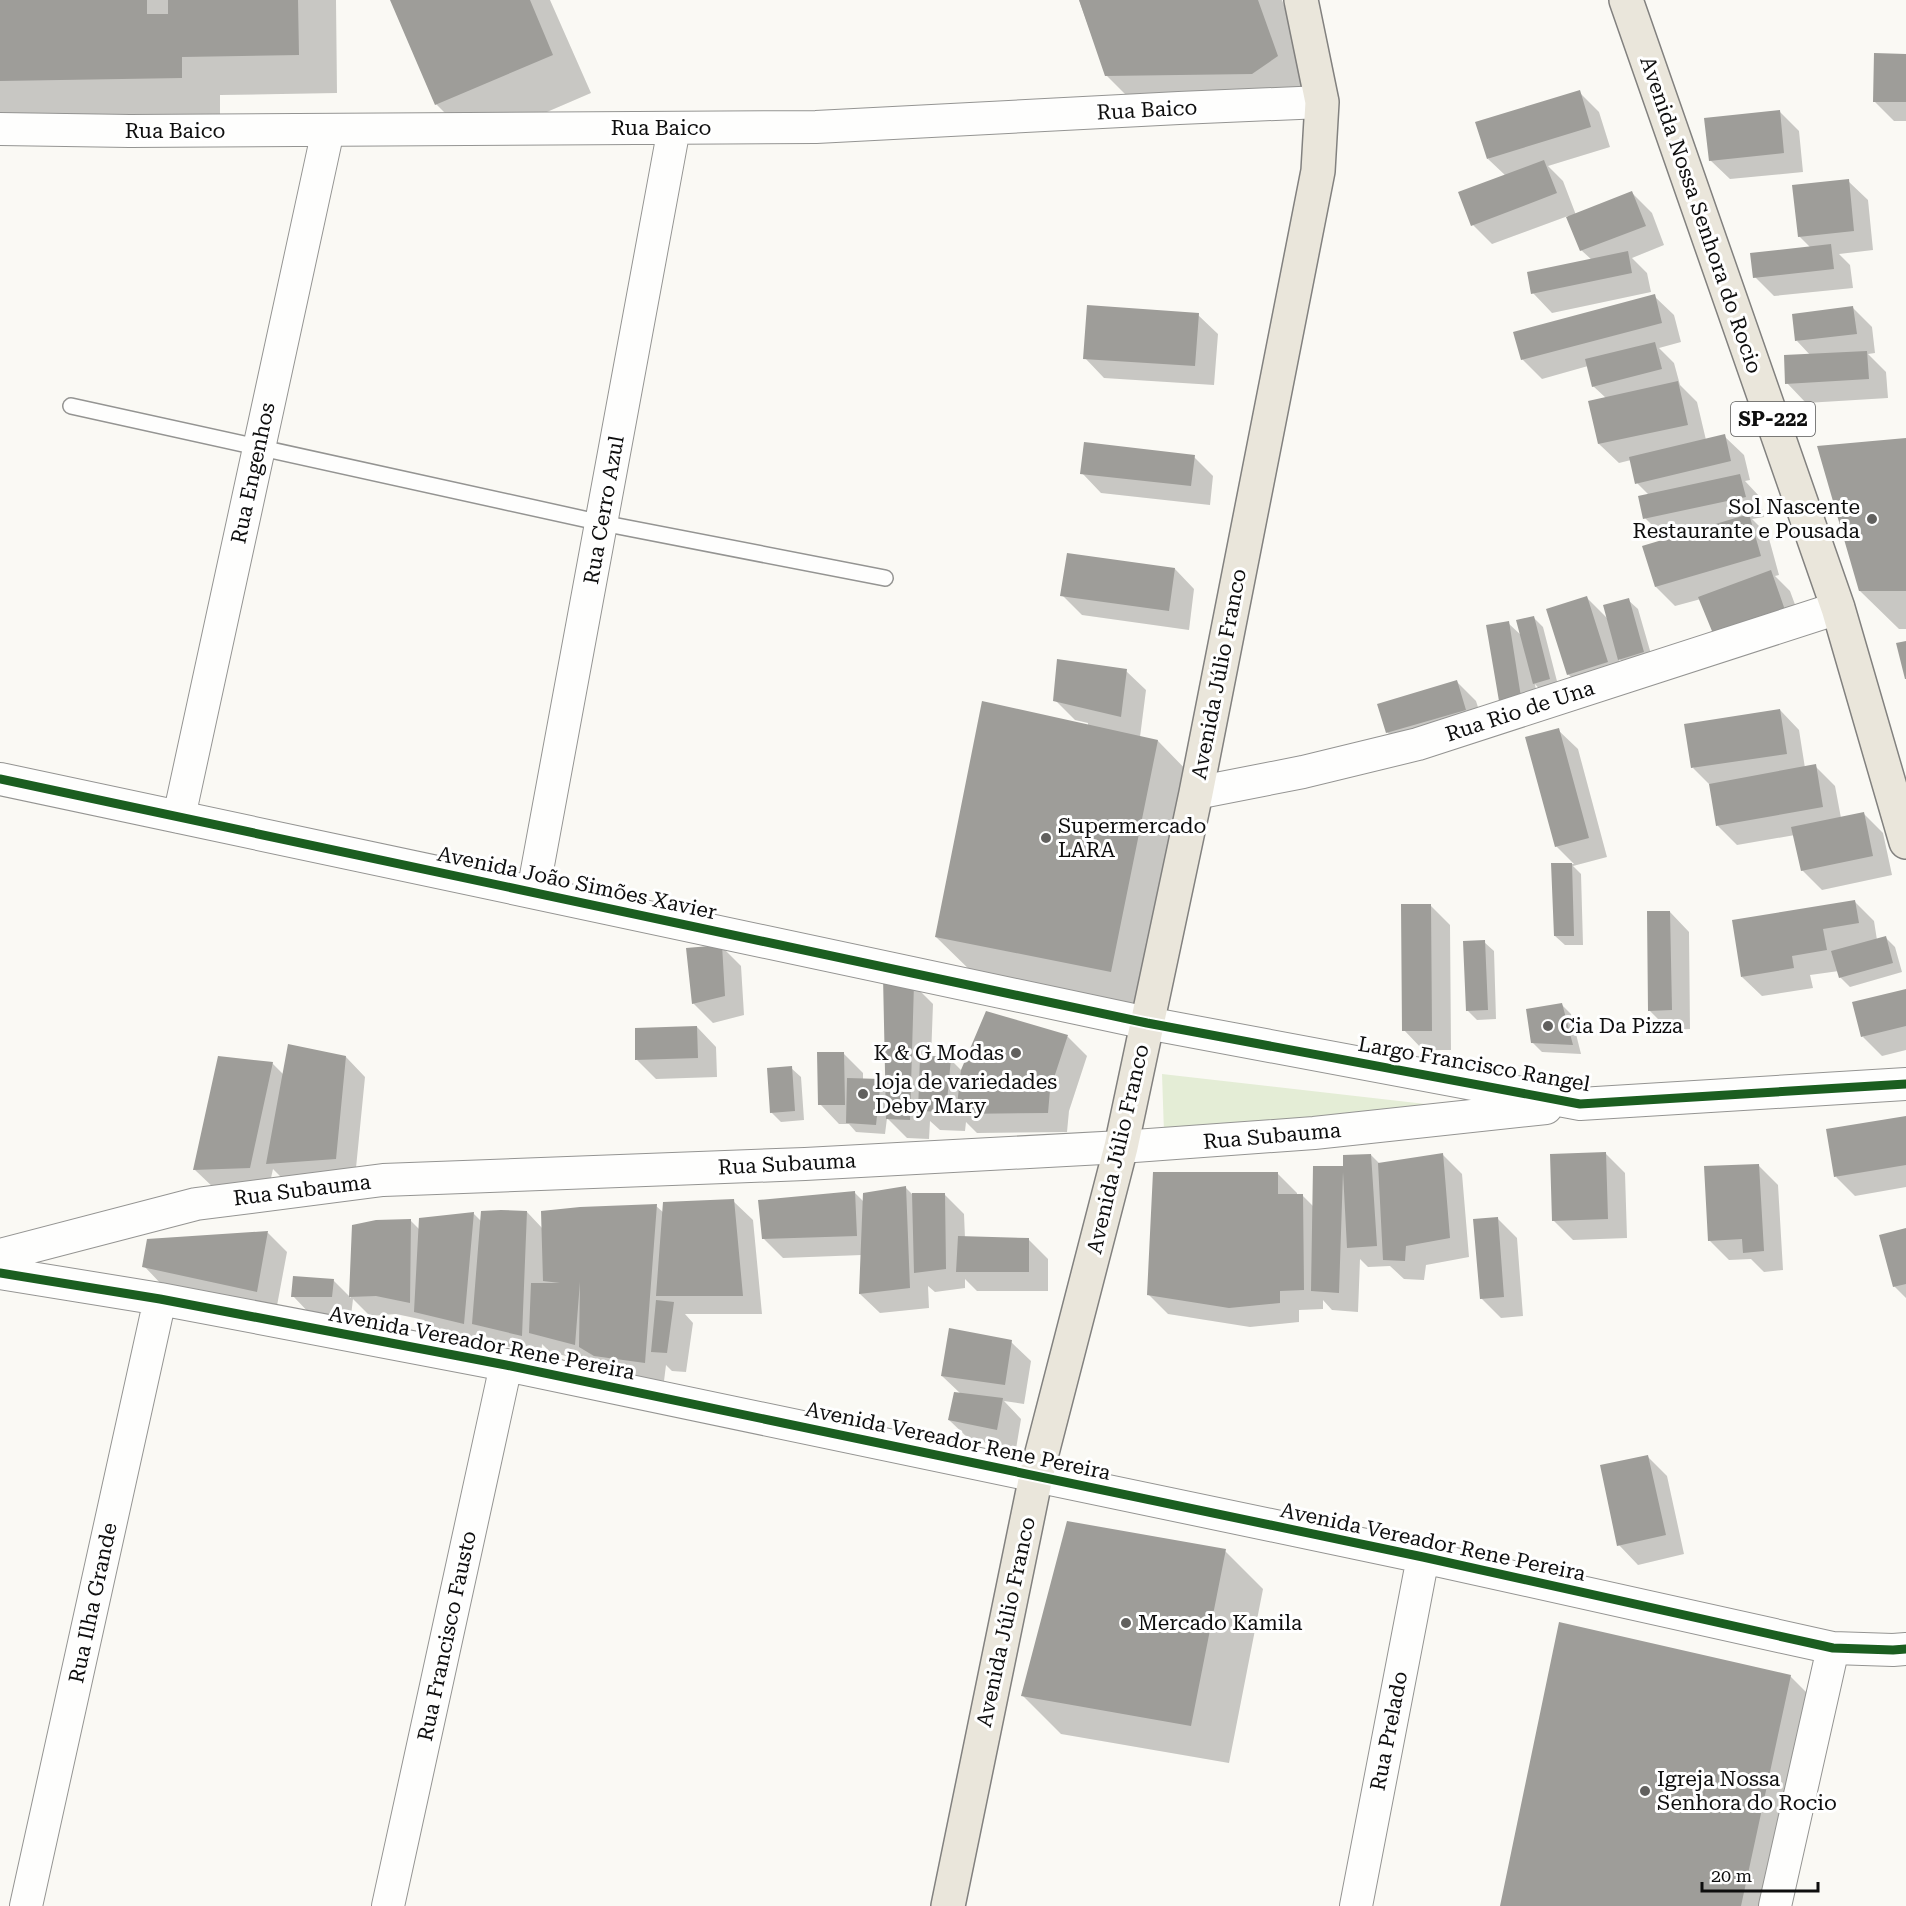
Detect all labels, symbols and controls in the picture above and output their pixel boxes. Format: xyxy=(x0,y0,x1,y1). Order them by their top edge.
street label: Avenida Nossa Senhora do Rocio xyxy=(1635,53,1767,377)
street label: Rua Baico xyxy=(1096,95,1198,125)
street label: Rua Baico xyxy=(611,116,711,140)
street label: Rua Baico xyxy=(125,119,225,143)
street label: Rua Engenhos xyxy=(226,400,280,546)
road number: SP-222 xyxy=(1731,402,1815,436)
street label: Rua Cerro Azul xyxy=(579,433,629,586)
place label: Sol Nascente Restaurante e Pousada xyxy=(1633,495,1861,543)
marker: Sol Nascente Restaurante e Pousada xyxy=(1865,512,1879,526)
street label: Avenida Júlio Franco xyxy=(1187,567,1251,781)
street label: Rua Rio de Una xyxy=(1443,675,1598,746)
place label: Supermercado LARA xyxy=(1058,814,1206,862)
marker: Supermercado LARA xyxy=(1039,831,1053,845)
street label: Avenida João Simões Xavier xyxy=(435,842,719,924)
place label: Cia Da Pizza xyxy=(1560,1014,1684,1038)
marker: Cia Da Pizza xyxy=(1541,1019,1555,1033)
street label: Largo Francisco Rangel xyxy=(1356,1032,1592,1096)
place label: K & G Modas xyxy=(873,1041,1004,1065)
street label: Avenida Júlio Franco xyxy=(1082,1042,1154,1256)
marker: K & G Modas xyxy=(1009,1046,1023,1060)
place label: loja de variedades Deby Mary xyxy=(875,1070,1057,1118)
marker: loja de variedades Deby Mary xyxy=(856,1087,870,1101)
street label: Rua Subauma xyxy=(1202,1118,1343,1154)
street label: Rua Subauma xyxy=(717,1148,857,1180)
street label: Rua Subauma xyxy=(232,1170,373,1210)
street label: Avenida Vereador Rene Pereira xyxy=(327,1302,638,1385)
street label: Avenida Vereador Rene Pereira xyxy=(803,1397,1113,1485)
street label: Avenida Vereador Rene Pereira xyxy=(1278,1498,1588,1586)
street label: Avenida Júlio Franco xyxy=(972,1515,1040,1729)
street label: Rua Ilha Grande xyxy=(64,1521,122,1685)
street label: Rua Francisco Fausto xyxy=(413,1529,481,1743)
place label: Mercado Kamila xyxy=(1138,1611,1303,1635)
marker: Mercado Kamila xyxy=(1119,1616,1133,1630)
street label: Rua Prelado xyxy=(1366,1669,1412,1793)
place label: Igreja Nossa Senhora do Rocio xyxy=(1657,1767,1837,1815)
marker: Igreja Nossa Senhora do Rocio xyxy=(1638,1784,1652,1798)
scale bar xyxy=(1702,1855,1818,1893)
text: 20 m xyxy=(1711,1865,1752,1886)

